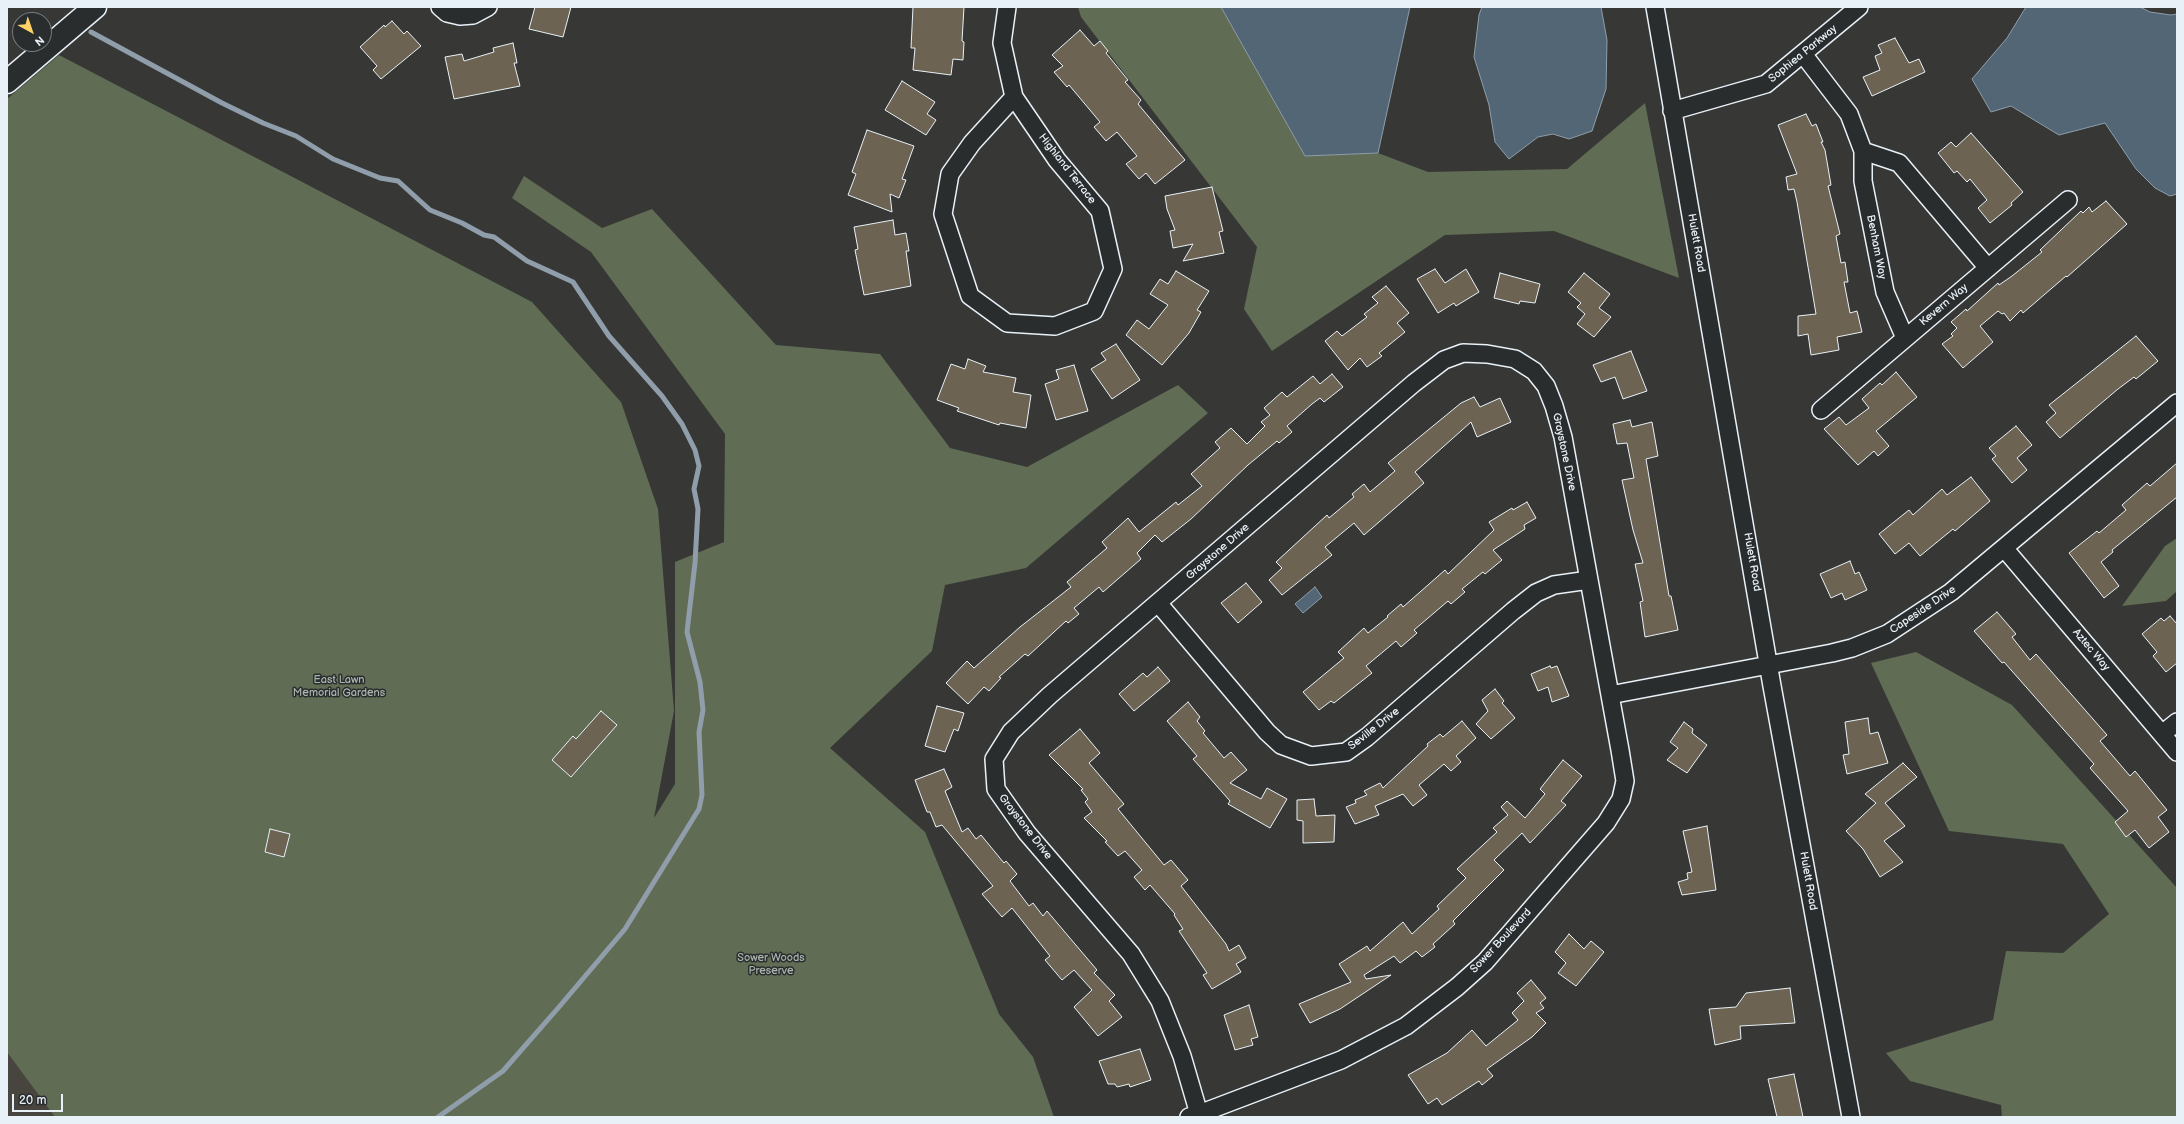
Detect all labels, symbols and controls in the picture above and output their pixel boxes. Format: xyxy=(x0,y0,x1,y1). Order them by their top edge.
north arrow xyxy=(12,12,52,52)
street label: Sophiea Parkway xyxy=(1766,22,1840,86)
text: N xyxy=(32,33,47,48)
street label: Highland Terrace xyxy=(1036,131,1098,207)
street label: Hulett Road xyxy=(1684,213,1708,273)
street label: Benham Way xyxy=(1863,214,1889,280)
street label: Kevern Way xyxy=(1917,281,1971,329)
street label: Graystone Drive xyxy=(1549,412,1579,492)
street label: Graystone Drive xyxy=(1184,521,1252,583)
street label: Hulett Road xyxy=(1740,532,1764,592)
street label: Capeside Drive xyxy=(1888,583,1958,637)
street label: Aztec Way xyxy=(2070,626,2112,674)
park label: East Lawn Memorial Gardens xyxy=(293,673,385,699)
street label: Seville Drive xyxy=(1346,705,1402,753)
street label: Graystone Drive xyxy=(995,792,1055,862)
street label: Hulett Road xyxy=(1796,851,1820,911)
street label: Sower Boulevard xyxy=(1468,906,1534,976)
park label: Sower Woods Preserve xyxy=(737,951,805,977)
scale bar xyxy=(14,1086,65,1112)
text: 20 m xyxy=(19,1093,46,1108)

